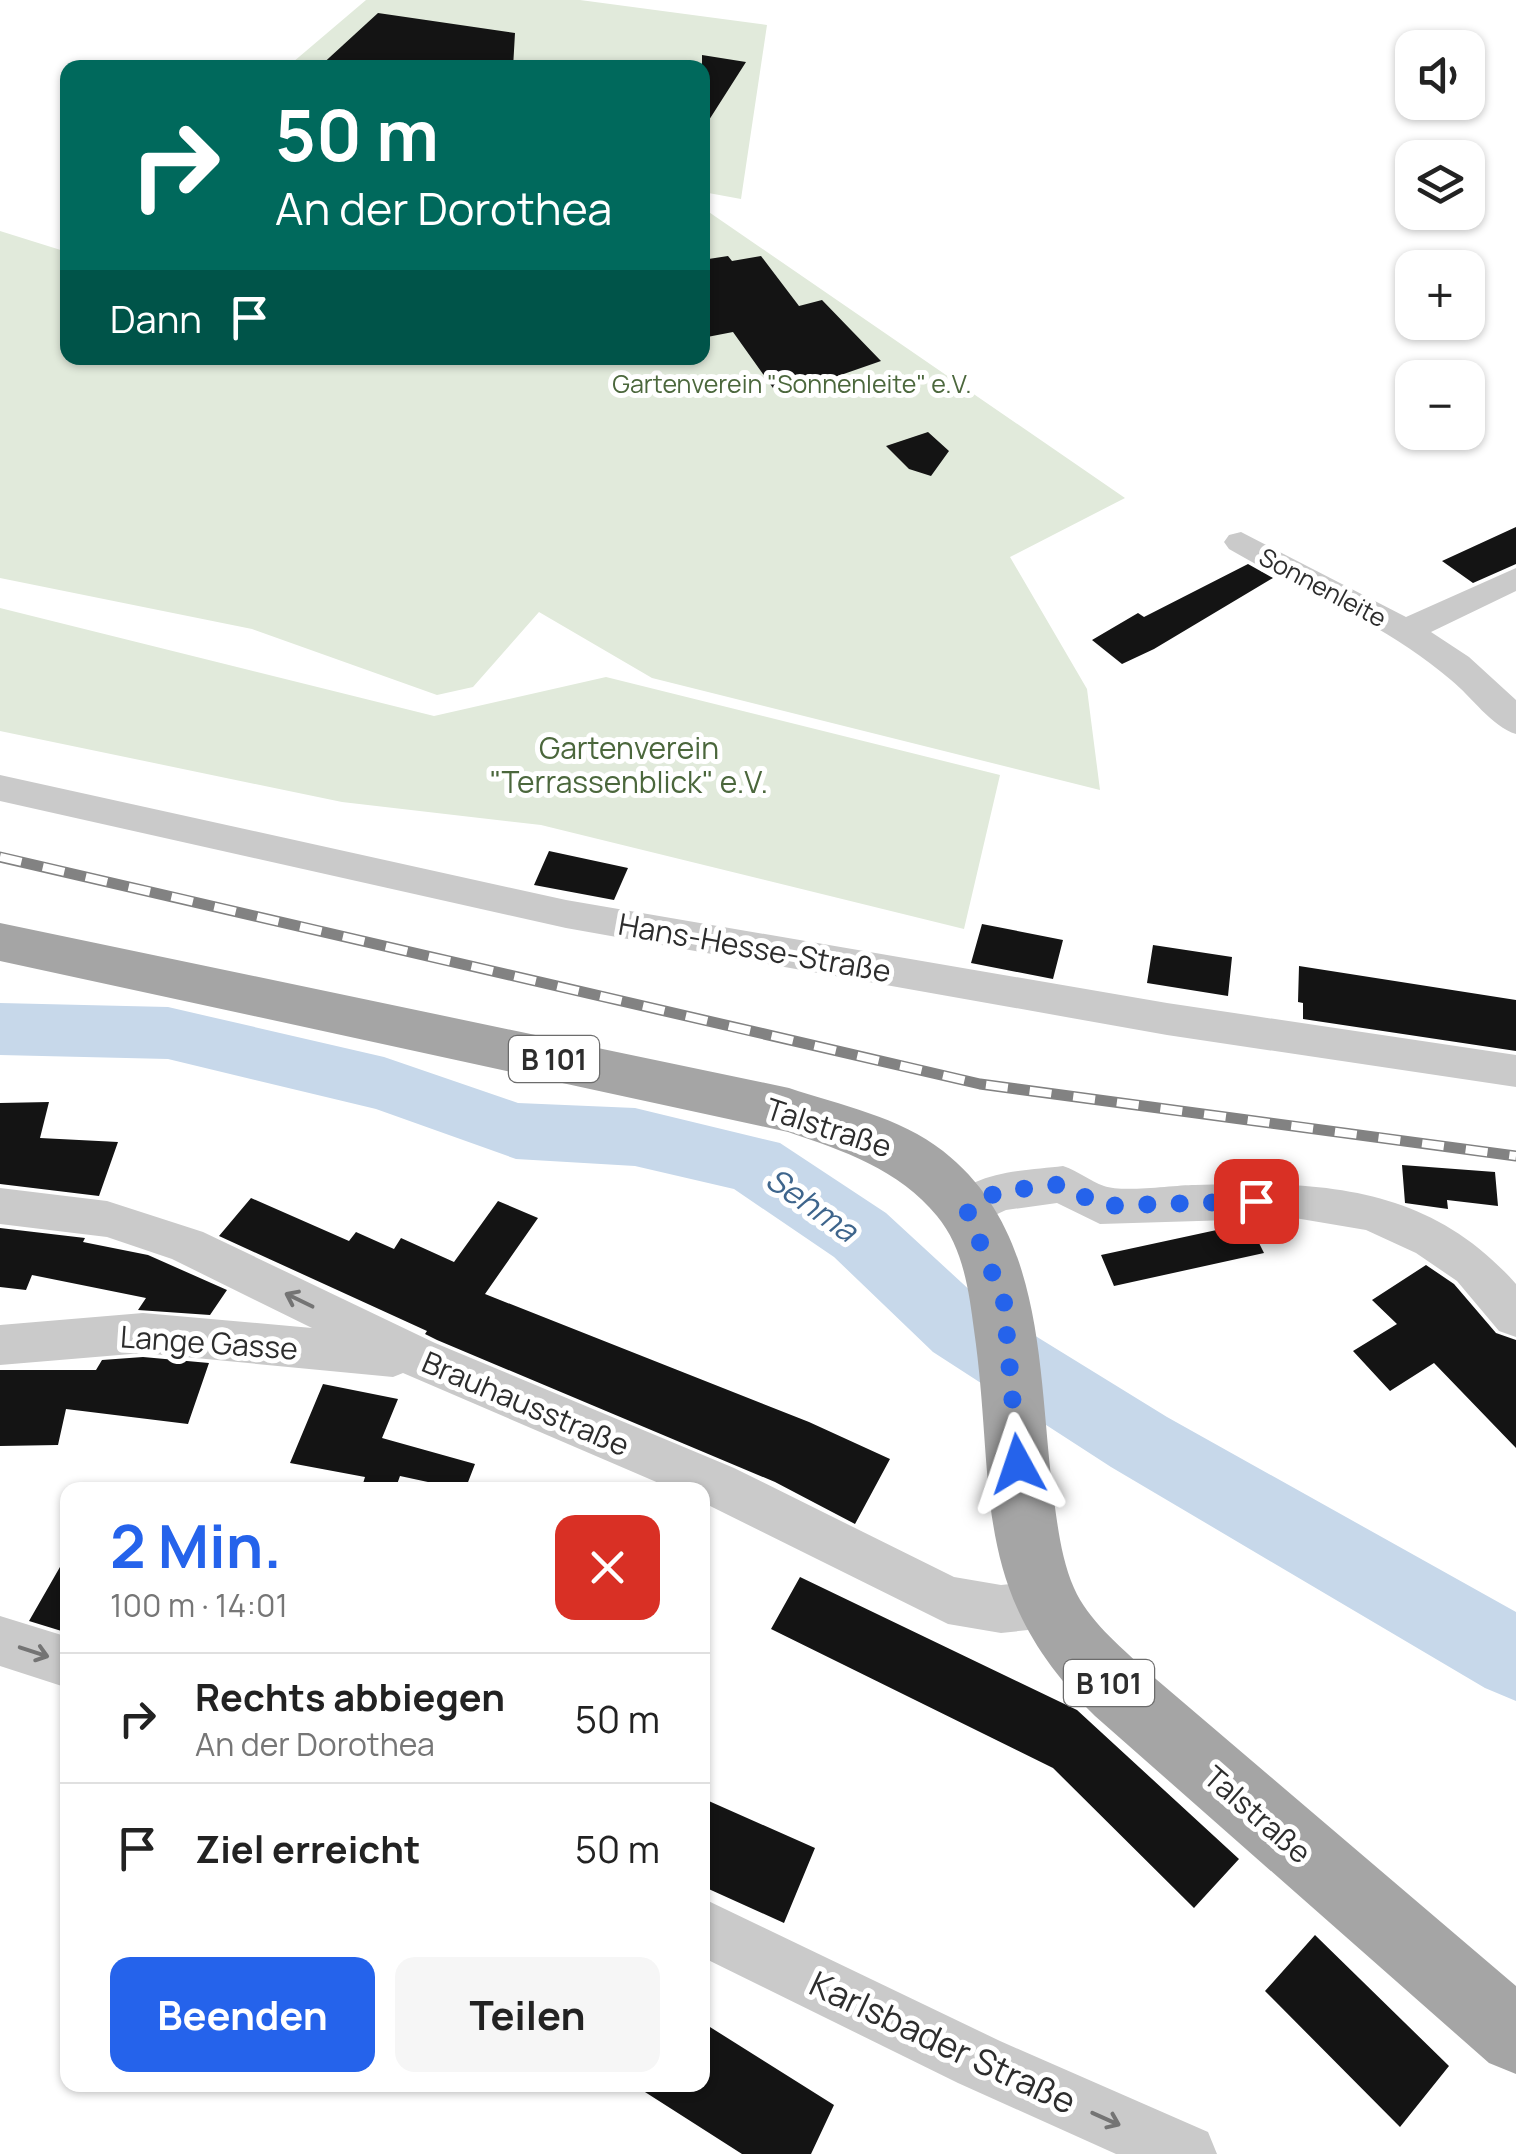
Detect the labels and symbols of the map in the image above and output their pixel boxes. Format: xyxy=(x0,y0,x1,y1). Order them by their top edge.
park label: Gartenverein "Sonnenleite" e.V. xyxy=(612,366,972,401)
street label: Sonnenleite xyxy=(1253,539,1393,635)
park label: Gartenverein "Terrassenblick" e.V. xyxy=(490,727,768,802)
street label: Hans-Hesse-Straße xyxy=(616,903,894,991)
road number: B 101 xyxy=(509,1036,599,1082)
street label: Talstraße xyxy=(761,1087,897,1167)
water label: Sehma xyxy=(757,1157,868,1253)
pin xyxy=(1214,1159,1299,1244)
one-way arrow xyxy=(285,1290,314,1309)
street label: Lange Gasse xyxy=(119,1315,299,1369)
street label: Brauhausstraße xyxy=(416,1341,636,1465)
position arrow xyxy=(966,1412,1070,1516)
one-way arrow xyxy=(17,1644,49,1662)
road number: B 101 xyxy=(1064,1660,1154,1706)
street label: Talstraße xyxy=(1196,1756,1320,1872)
street label: Karlsbader Straße xyxy=(802,1959,1084,2125)
one-way arrow xyxy=(1090,2111,1121,2129)

